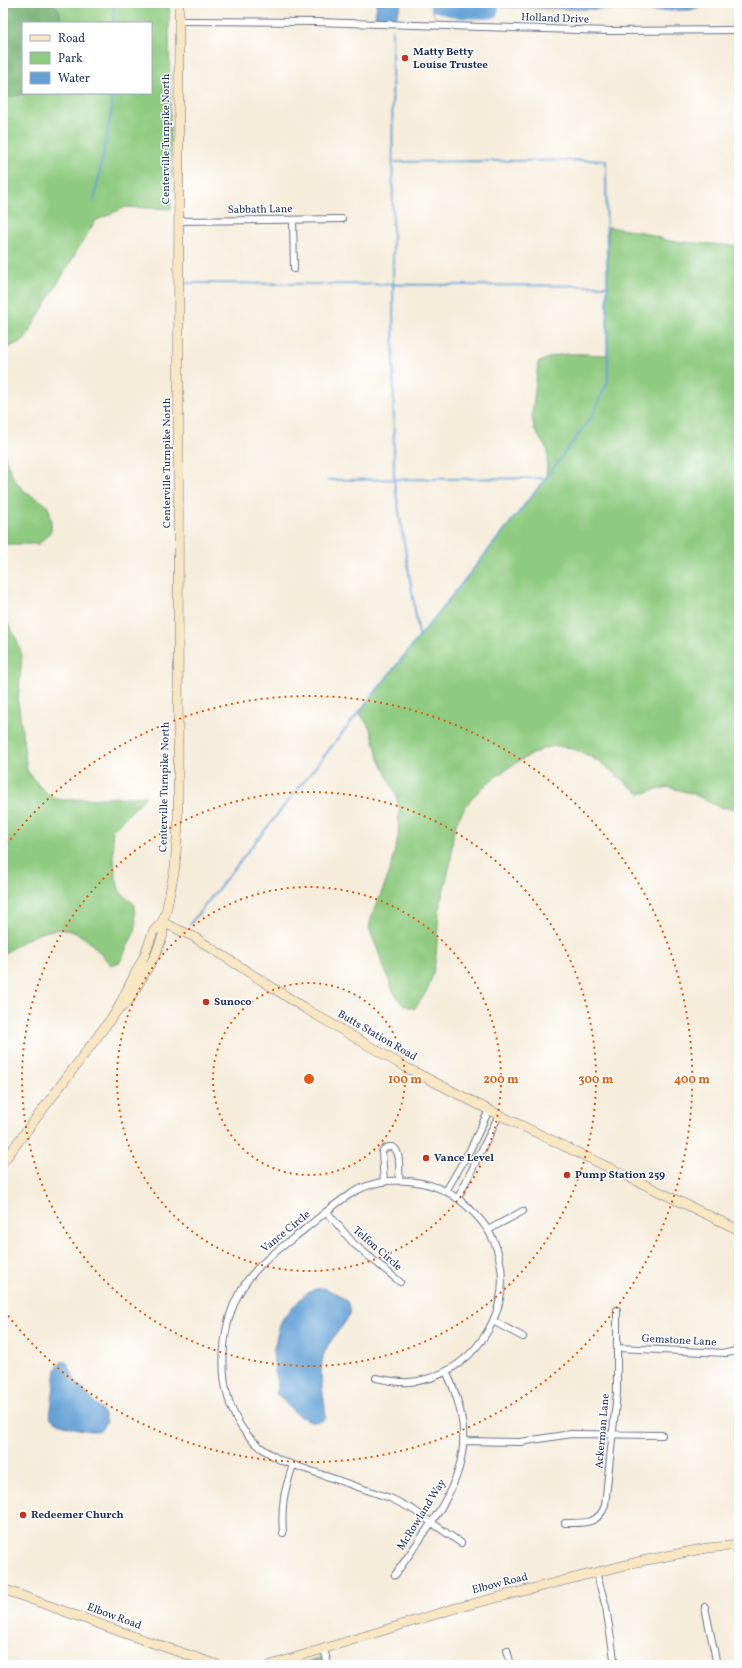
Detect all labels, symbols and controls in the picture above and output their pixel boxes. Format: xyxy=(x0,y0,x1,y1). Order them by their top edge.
street label: Holland Drive xyxy=(521,10,589,28)
legend xyxy=(22,22,152,94)
text: Road xyxy=(58,31,85,47)
place label: Matty Betty Louise Trustee xyxy=(413,45,488,73)
text: Park xyxy=(58,51,83,67)
marker: Matty Betty Louise Trustee xyxy=(400,53,410,63)
text: Water xyxy=(58,71,90,87)
street label: Centerville Turnpike North xyxy=(159,73,174,204)
street label: Sabbath Lane xyxy=(227,202,293,218)
street label: Centerville Turnpike North xyxy=(160,397,175,528)
street label: Centerville Turnpike North xyxy=(156,721,174,852)
place label: Sunoco xyxy=(214,995,252,1010)
marker: Sunoco xyxy=(201,997,211,1007)
street label: Butts Station Road xyxy=(335,1007,419,1065)
centre of rings xyxy=(302,1072,316,1086)
text: 100 m xyxy=(388,1072,422,1088)
text: 200 m xyxy=(483,1072,519,1088)
text: 300 m xyxy=(579,1072,614,1088)
text: 400 m xyxy=(674,1072,710,1088)
place label: Vance Level xyxy=(434,1151,494,1166)
marker: Vance Level xyxy=(421,1153,431,1163)
place label: Pump Station 259 xyxy=(575,1168,665,1183)
marker: Pump Station 259 xyxy=(562,1170,572,1180)
street label: Vance Circle xyxy=(258,1208,314,1256)
street label: Telfon Circle xyxy=(349,1223,405,1275)
street label: Gemstone Lane xyxy=(641,1332,717,1350)
street label: Ackerman Lane xyxy=(592,1393,614,1469)
street label: McRowland Way xyxy=(394,1477,450,1553)
place label: Redeemer Church xyxy=(31,1508,124,1523)
marker: Redeemer Church xyxy=(18,1510,28,1520)
street label: Elbow Road xyxy=(471,1570,529,1598)
street label: Elbow Road xyxy=(85,1600,143,1634)

